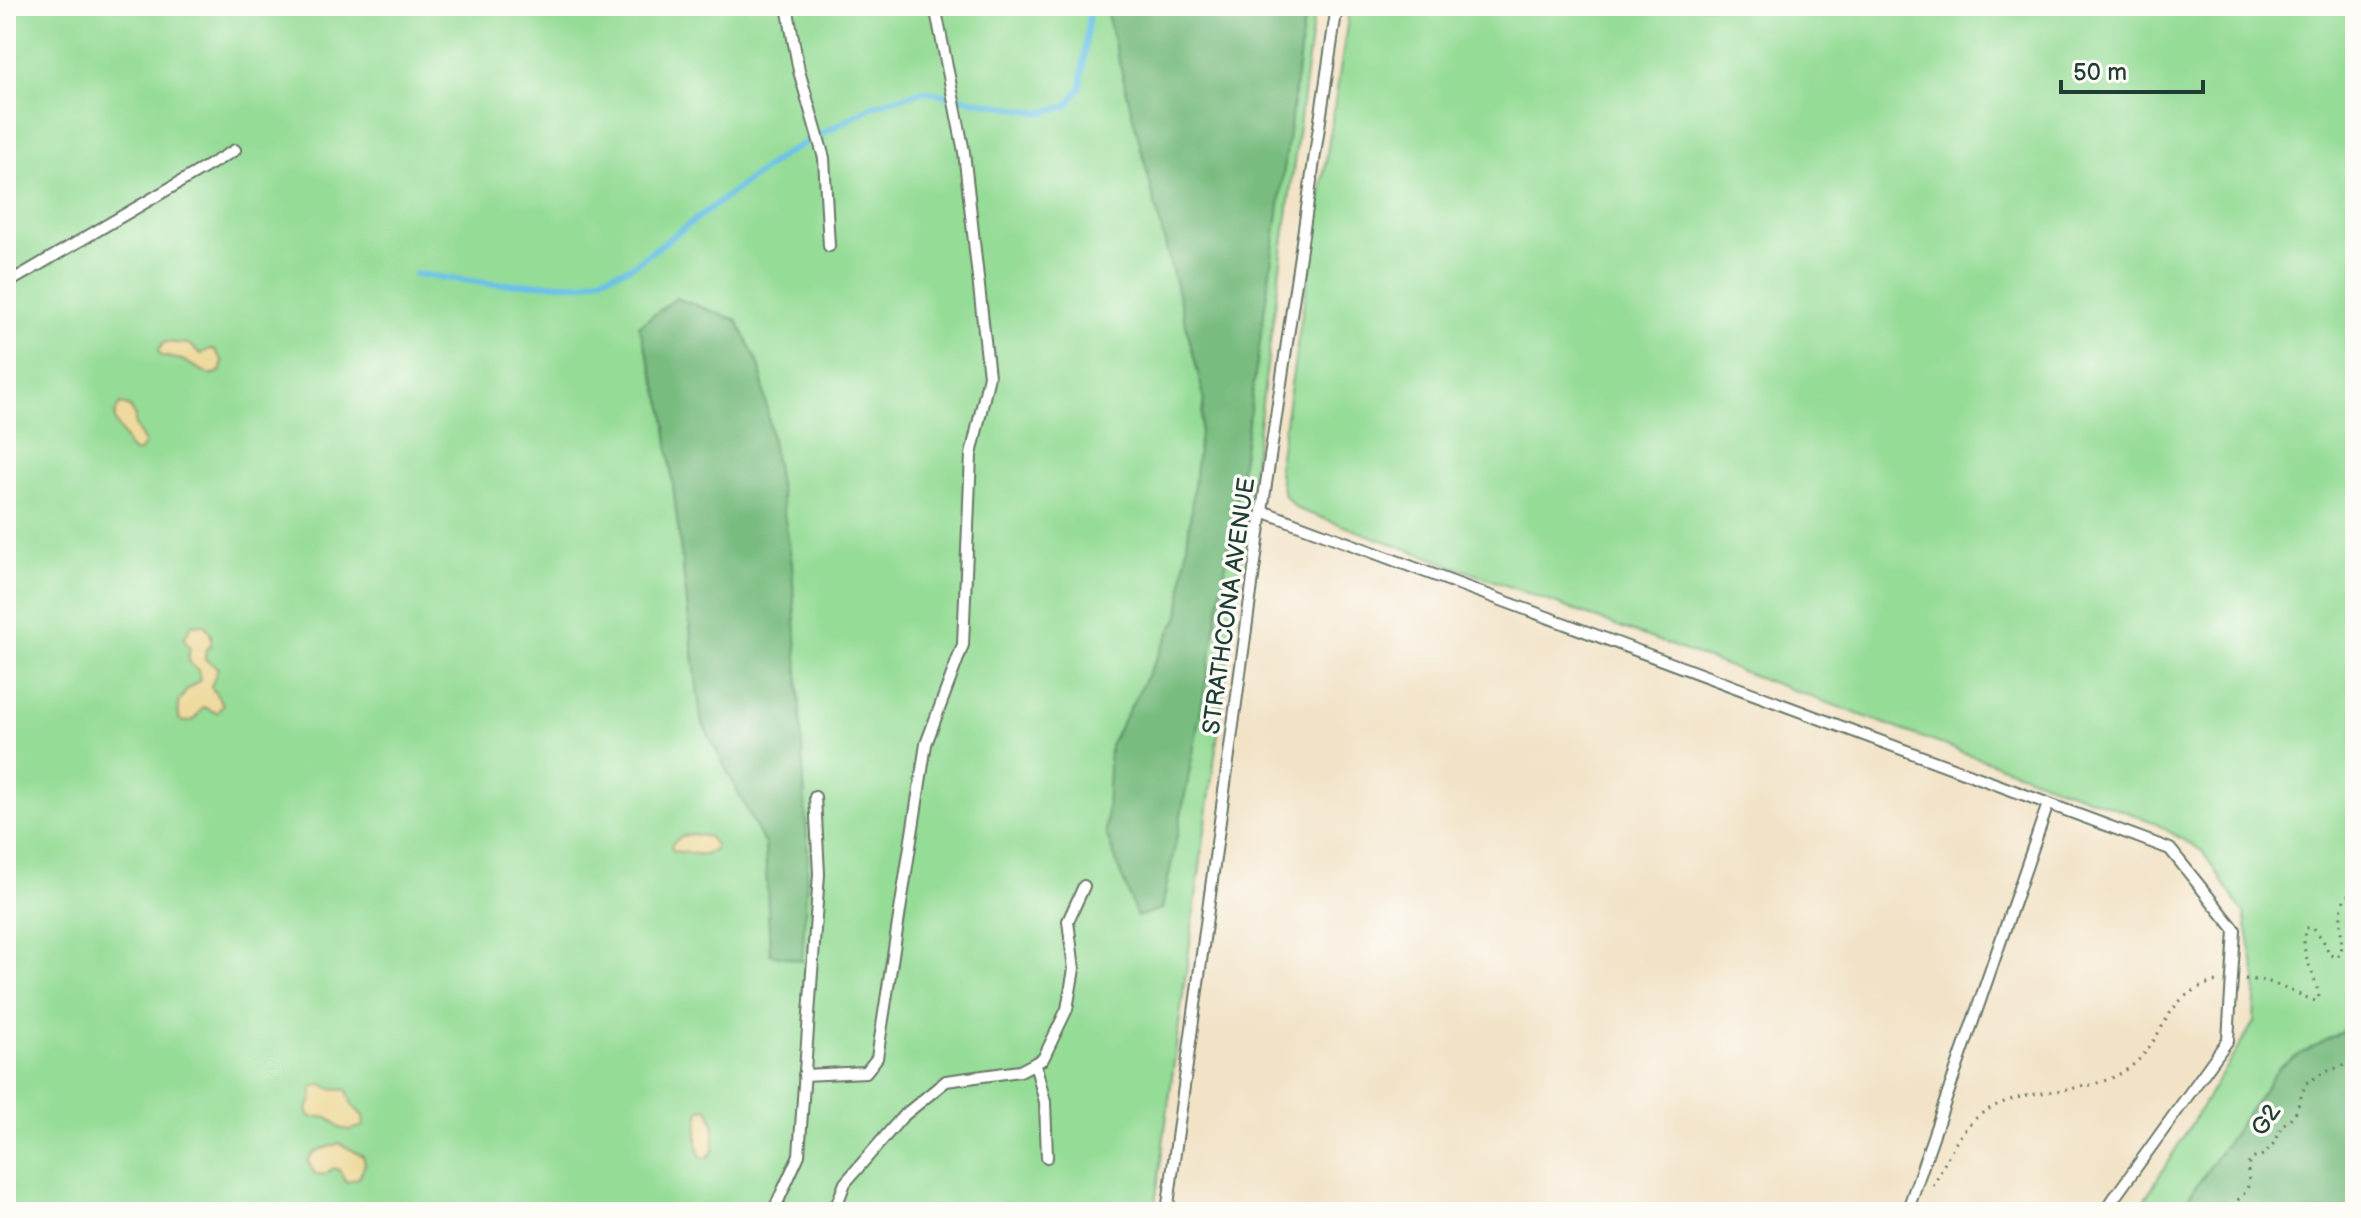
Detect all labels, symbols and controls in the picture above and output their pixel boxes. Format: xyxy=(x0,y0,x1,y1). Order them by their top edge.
scale bar xyxy=(2061,44,2203,94)
text: 50 m xyxy=(2073,58,2127,87)
street label: STRATHCONA AVENUE xyxy=(1197,476,1261,736)
street label: G2 xyxy=(2245,1099,2287,1141)

